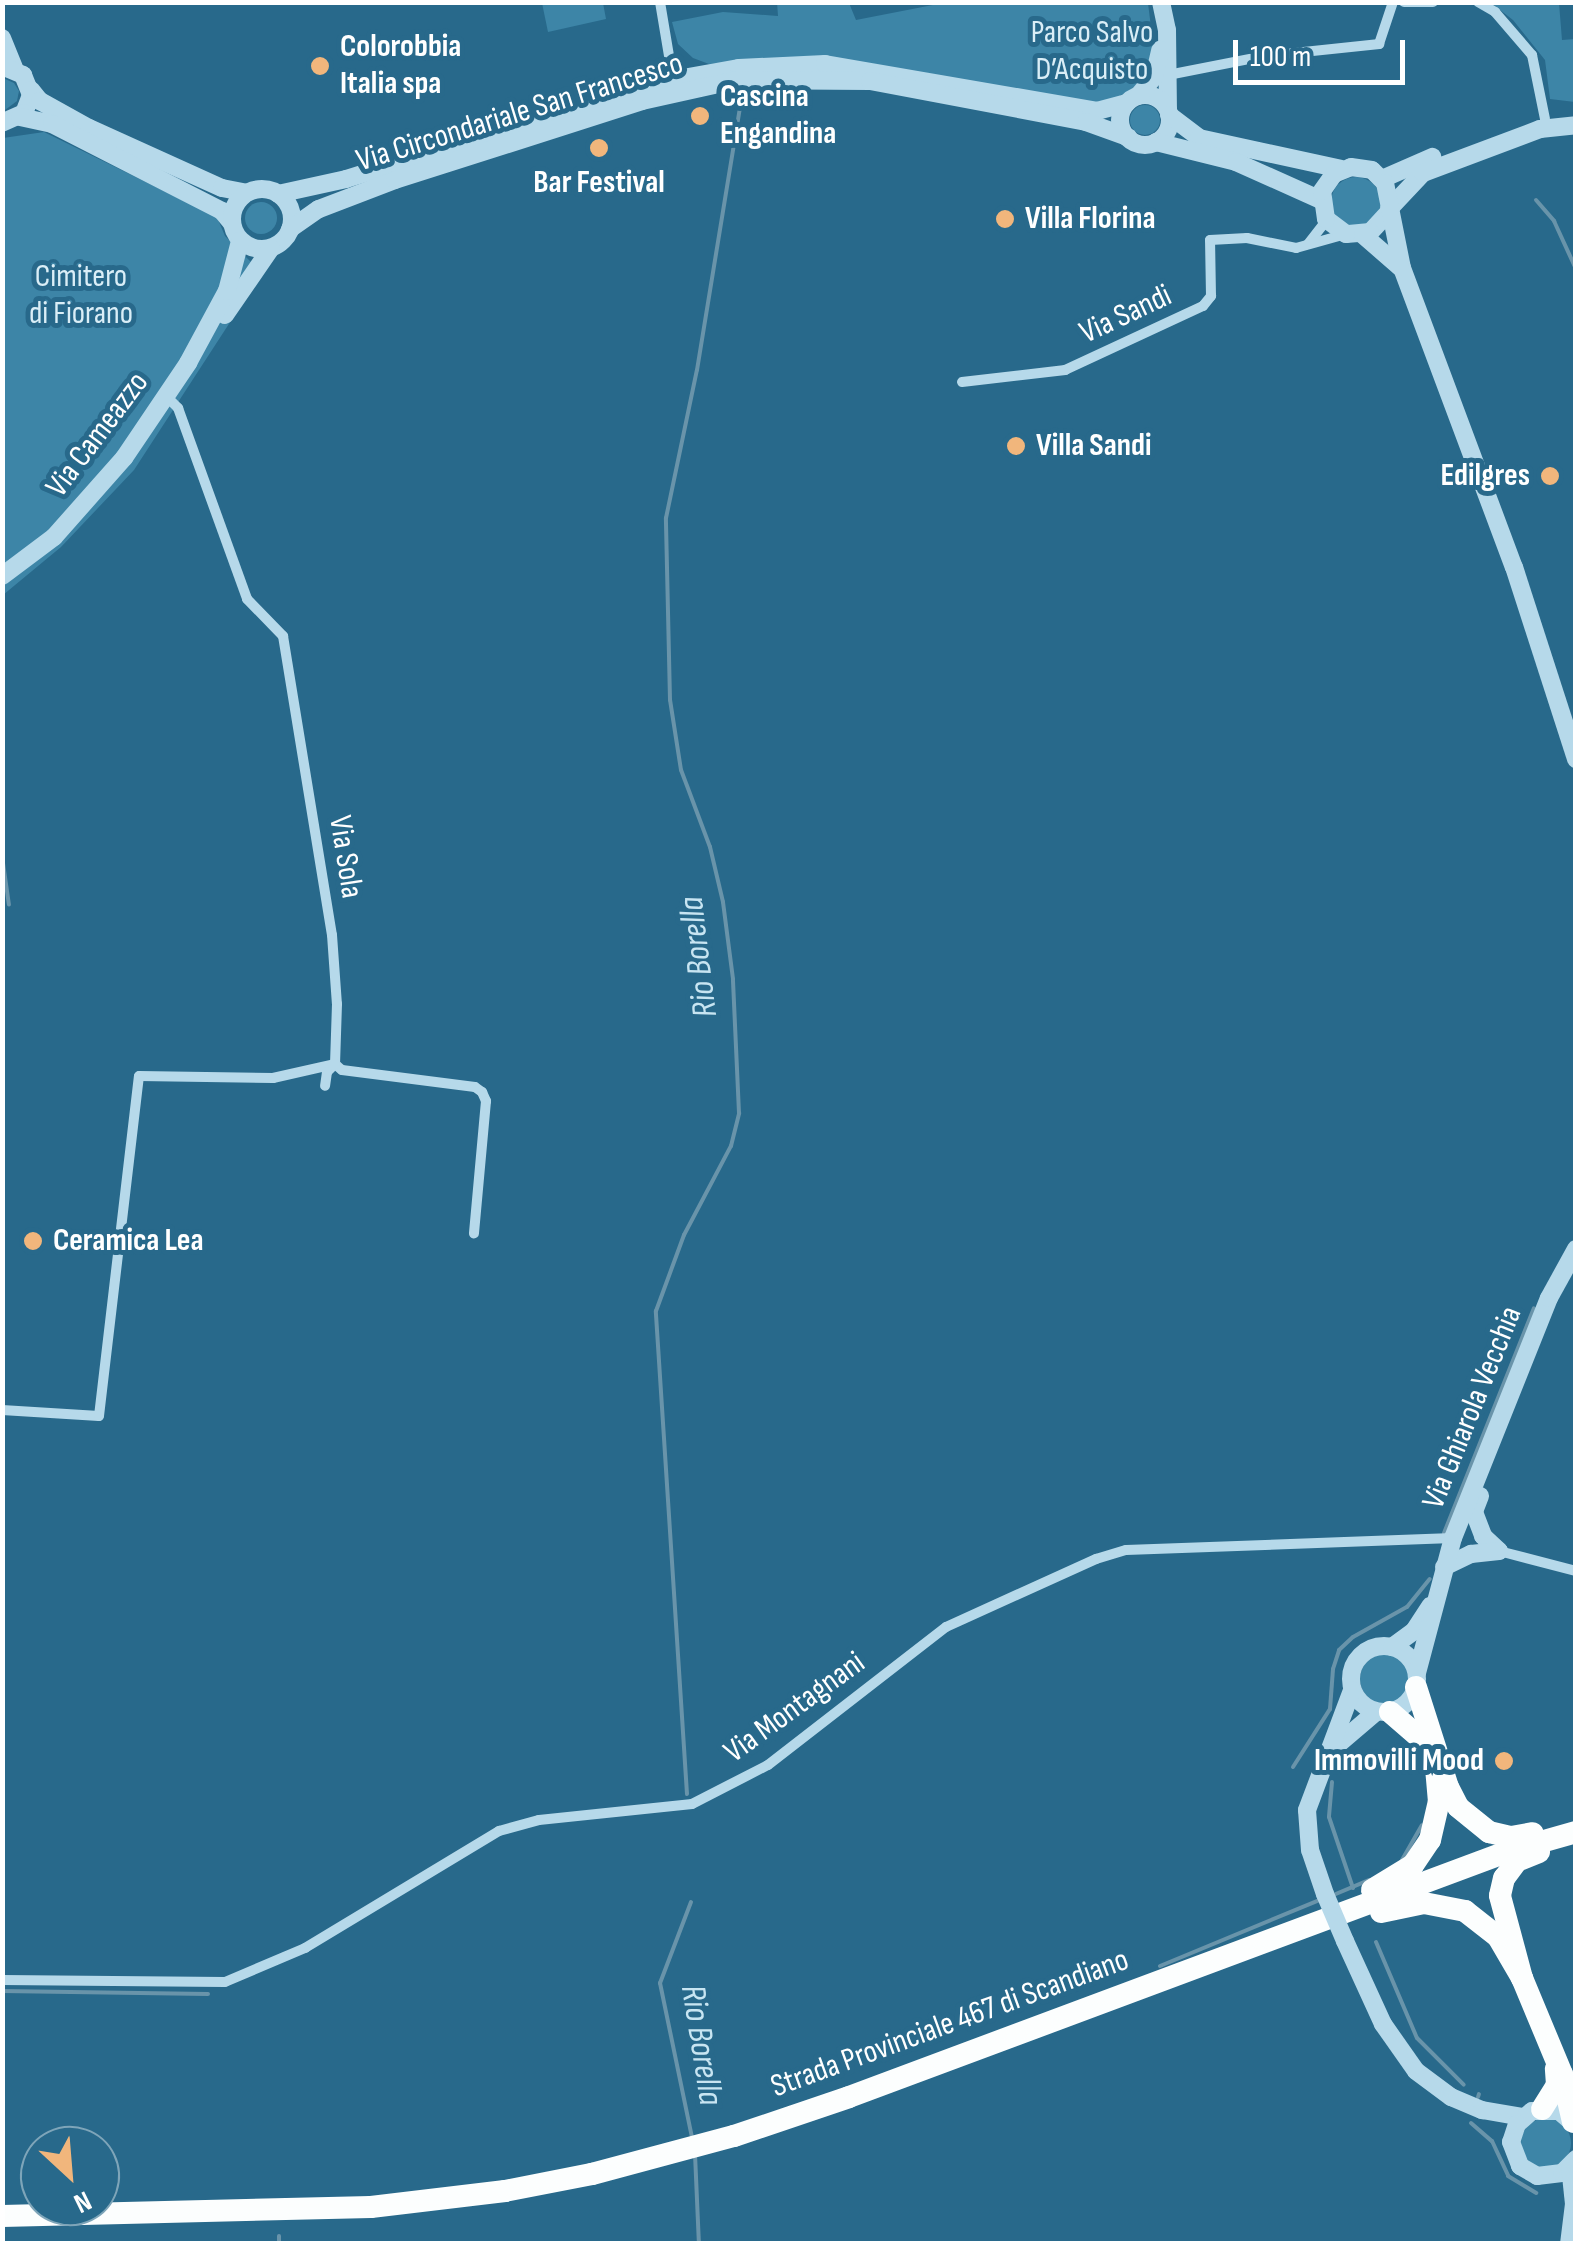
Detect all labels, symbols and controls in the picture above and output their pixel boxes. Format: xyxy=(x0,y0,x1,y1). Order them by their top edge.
park label: Parco Salvo D’Acquisto xyxy=(1031,15,1153,90)
scale bar xyxy=(1238,20,1410,82)
place label: Colorobbia Italia spa xyxy=(340,29,461,104)
text: 100 m xyxy=(1250,39,1311,75)
street label: Via Circondariale San Francesco xyxy=(352,45,688,181)
marker: Colorobbia Italia spa xyxy=(309,55,331,77)
place label: Cascina Engandina xyxy=(720,79,836,154)
marker: Cascina Engandina xyxy=(689,105,711,127)
marker: Bar Festival xyxy=(588,137,610,159)
place label: Bar Festival xyxy=(533,164,665,202)
place label: Villa Florina xyxy=(1025,200,1156,238)
marker: Villa Florina xyxy=(994,208,1016,230)
park label: Cimitero di Fiorano xyxy=(29,259,133,334)
street label: Via Sandi xyxy=(1074,277,1178,353)
street label: Via Cameazzo xyxy=(39,365,157,505)
place label: Villa Sandi xyxy=(1036,427,1151,465)
marker: Villa Sandi xyxy=(1005,435,1027,457)
place label: Edilgres xyxy=(1440,457,1530,495)
marker: Edilgres xyxy=(1539,465,1561,487)
street label: Via Sola xyxy=(320,813,370,901)
water label: Rio Borella xyxy=(671,894,727,1020)
place label: Ceramica Lea xyxy=(53,1222,204,1260)
marker: Ceramica Lea xyxy=(22,1230,44,1252)
street label: Via Ghiarola Vecchia xyxy=(1415,1301,1531,1515)
street label: Via Montagnani xyxy=(717,1644,873,1772)
place label: Immovilli Mood xyxy=(1314,1742,1484,1780)
marker: Immovilli Mood xyxy=(1493,1750,1515,1772)
street label: Strada Provinciale 467 di Scandiano xyxy=(766,1941,1134,2107)
water label: Rio Borella xyxy=(671,1982,731,2108)
north arrow xyxy=(20,2126,120,2226)
text: N xyxy=(69,2184,96,2220)

